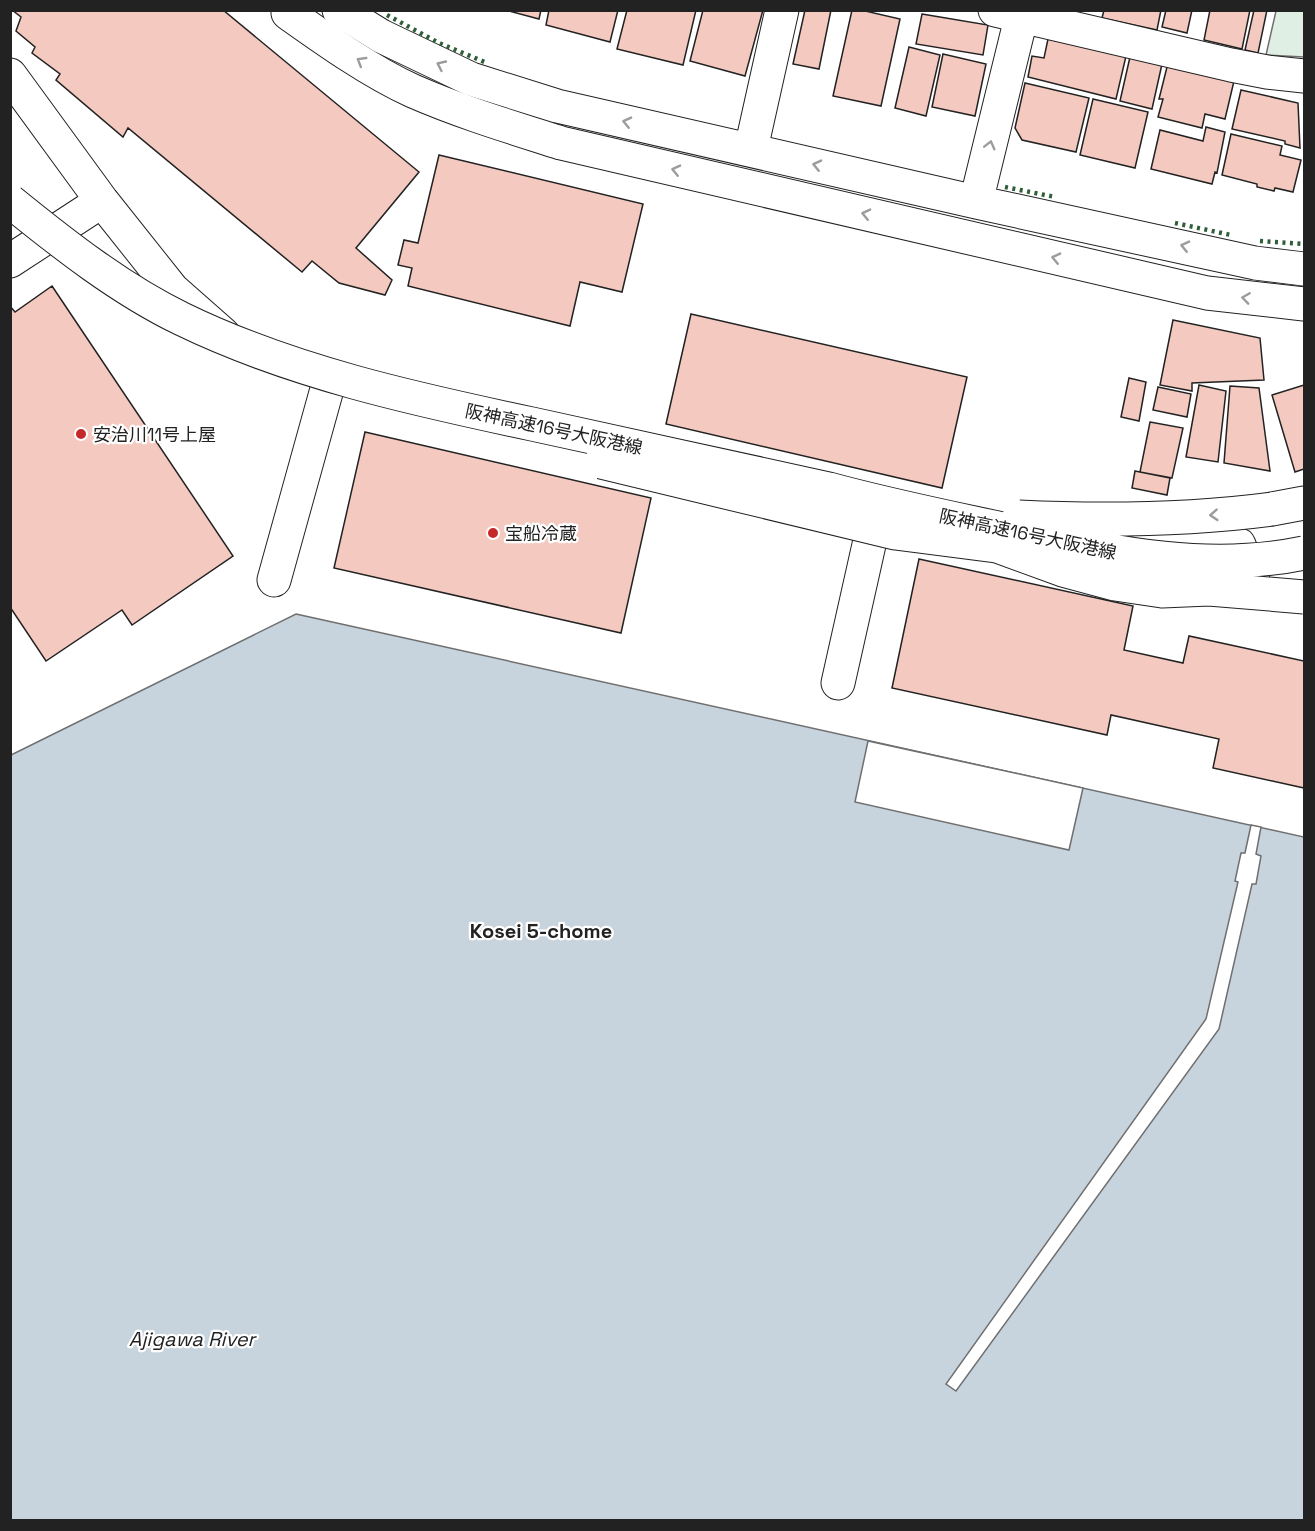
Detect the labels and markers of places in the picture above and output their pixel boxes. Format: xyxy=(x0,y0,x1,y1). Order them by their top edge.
place label: 安治川11号上屋 xyxy=(93,423,216,446)
marker: 安治川11号上屋 xyxy=(74,427,88,441)
place label: 宝船冷蔵 xyxy=(505,522,577,545)
marker: 宝船冷蔵 xyxy=(486,526,500,540)

